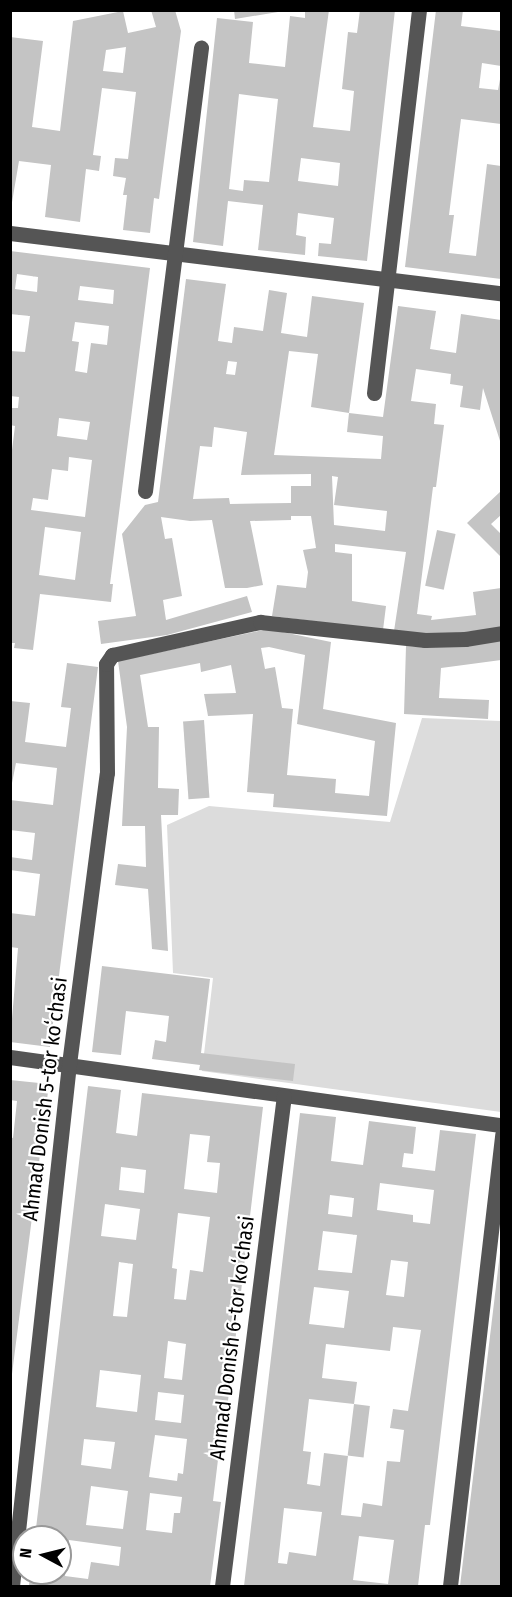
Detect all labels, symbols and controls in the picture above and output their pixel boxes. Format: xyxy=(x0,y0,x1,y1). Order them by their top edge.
street label: Ahmad Donish 5-tor koʻchasi xyxy=(18,976,72,1222)
street label: Ahmad Donish 6-tor koʻchasi xyxy=(204,1214,260,1462)
north arrow xyxy=(12,1525,72,1585)
text: N xyxy=(16,1547,36,1559)

